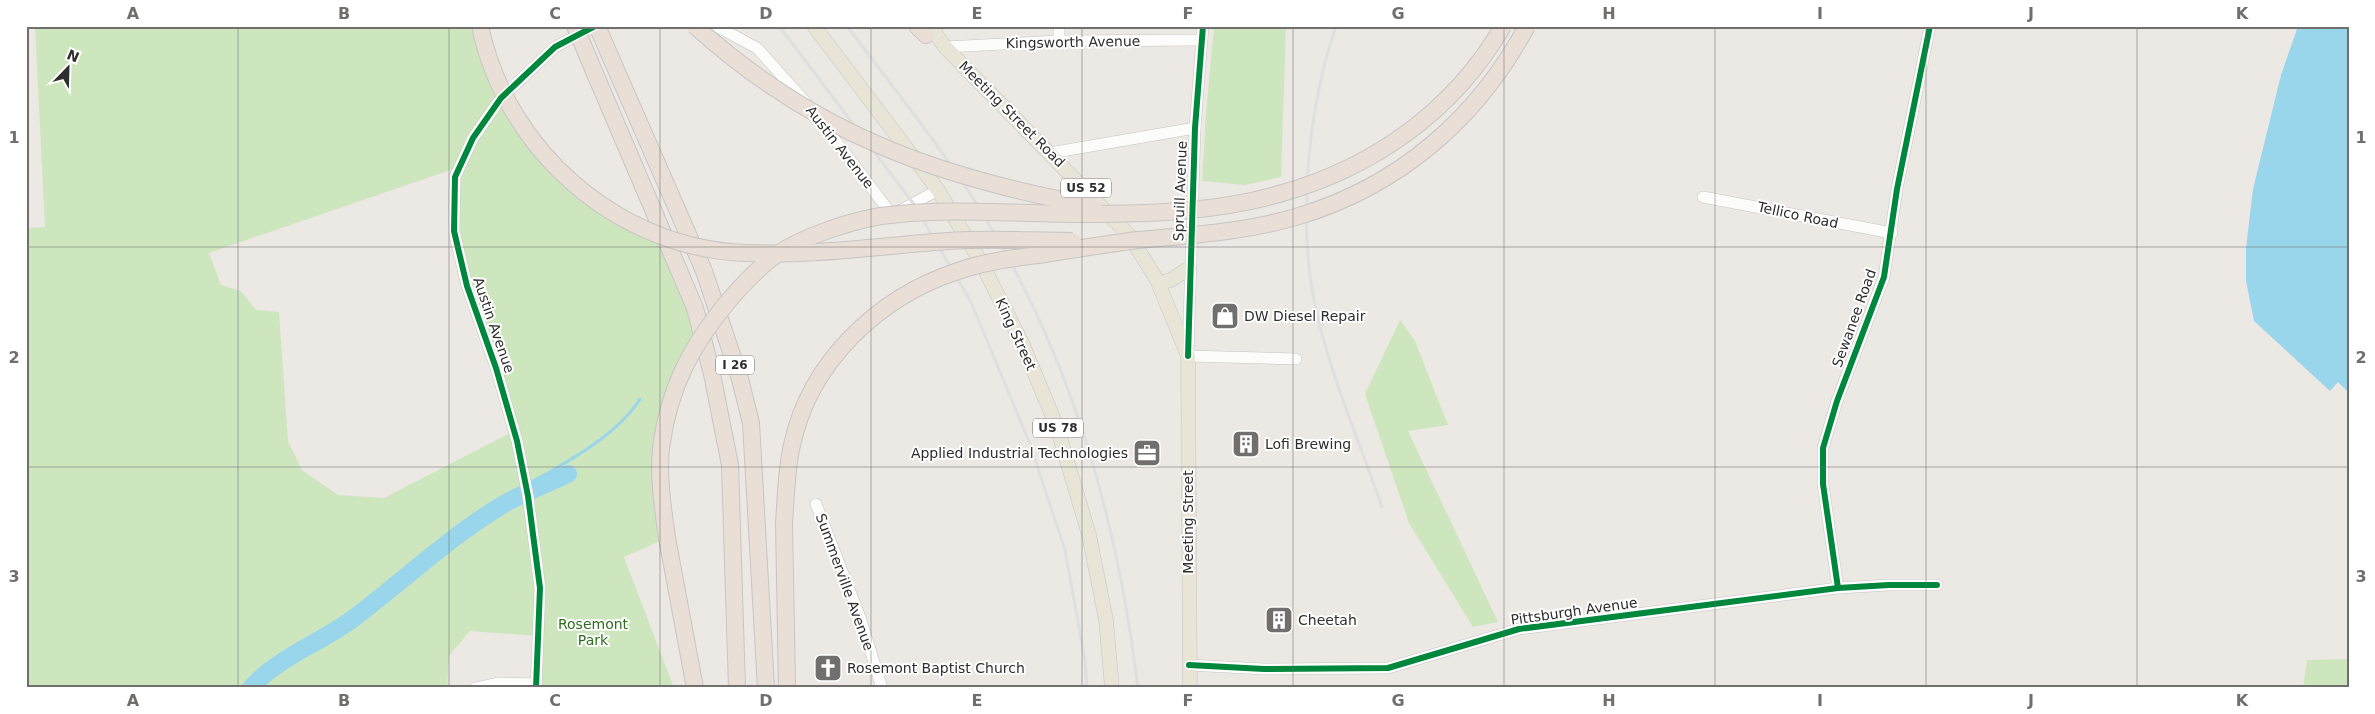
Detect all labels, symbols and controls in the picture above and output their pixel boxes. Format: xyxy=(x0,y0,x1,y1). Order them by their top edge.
text: A xyxy=(127,4,140,23)
text: B xyxy=(338,4,350,23)
text: C xyxy=(549,4,561,23)
text: D xyxy=(759,4,773,23)
text: E xyxy=(972,4,982,23)
text: F xyxy=(1183,4,1193,23)
text: G xyxy=(1391,4,1405,23)
text: H xyxy=(1602,4,1616,23)
text: I xyxy=(1817,4,1823,23)
text: J xyxy=(2027,4,2034,23)
text: K xyxy=(2236,4,2249,23)
street label: Kingsworth Avenue xyxy=(1006,33,1140,51)
north arrow xyxy=(42,42,92,92)
text: N xyxy=(65,46,82,66)
street label: Meeting Street Road xyxy=(956,58,1068,170)
street label: Austin Avenue xyxy=(803,102,877,192)
text: 1 xyxy=(8,128,20,147)
text: 1 xyxy=(2355,128,2367,147)
street label: Spruill Avenue xyxy=(1170,140,1190,242)
road number: US 52 xyxy=(1061,178,1111,198)
street label: Tellico Road xyxy=(1755,198,1840,231)
street label: Sewanee Road xyxy=(1829,267,1879,369)
street label: Austin Avenue xyxy=(470,275,518,375)
street label: King Street xyxy=(992,295,1040,373)
shop icon: DW Diesel Repair xyxy=(1210,301,1240,331)
place label: DW Diesel Repair xyxy=(1244,308,1366,324)
text: 2 xyxy=(8,348,20,367)
text: 2 xyxy=(2355,348,2367,367)
road number: I 26 xyxy=(716,356,754,374)
road number: US 78 xyxy=(1033,418,1083,438)
building icon: Lofi Brewing xyxy=(1231,429,1261,459)
place label: Lofi Brewing xyxy=(1265,436,1351,452)
office icon: Applied Industrial Technologies xyxy=(1132,438,1162,468)
place label: Applied Industrial Technologies xyxy=(911,445,1128,461)
street label: Meeting Street xyxy=(1180,470,1196,574)
street label: Summerville Avenue xyxy=(813,511,877,653)
text: 3 xyxy=(8,567,20,586)
text: 3 xyxy=(2355,567,2367,586)
street label: Pittsburgh Avenue xyxy=(1510,594,1638,628)
building icon: Cheetah xyxy=(1264,605,1294,635)
place label: Cheetah xyxy=(1298,612,1357,628)
park label: Rosemont Park xyxy=(558,616,629,648)
church icon: Rosemont Baptist Church xyxy=(813,653,843,683)
place label: Rosemont Baptist Church xyxy=(847,660,1025,676)
text: A xyxy=(127,691,140,710)
text: B xyxy=(338,691,350,710)
text: C xyxy=(549,691,561,710)
text: D xyxy=(759,691,773,710)
text: E xyxy=(972,691,982,710)
text: F xyxy=(1183,691,1193,710)
text: G xyxy=(1391,691,1405,710)
text: H xyxy=(1602,691,1616,710)
text: I xyxy=(1817,691,1823,710)
text: J xyxy=(2027,691,2034,710)
text: K xyxy=(2236,691,2249,710)

